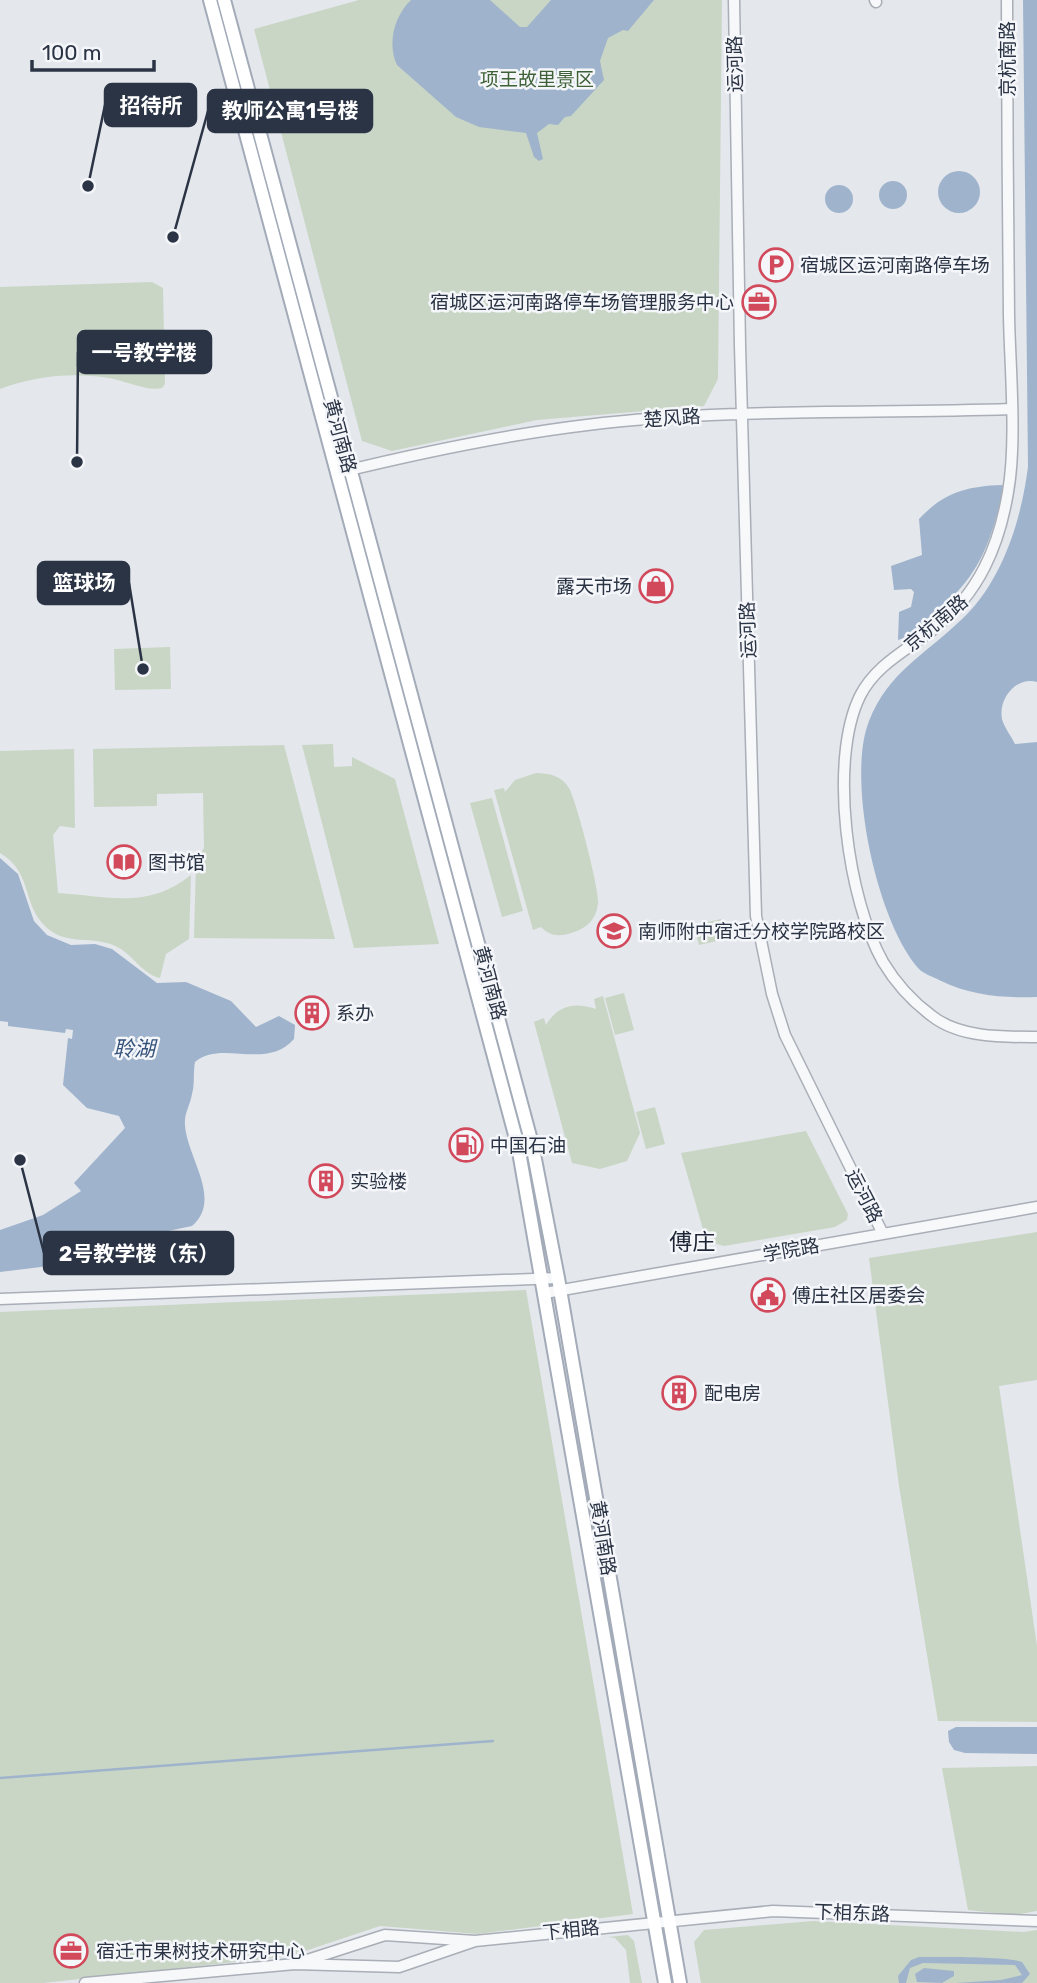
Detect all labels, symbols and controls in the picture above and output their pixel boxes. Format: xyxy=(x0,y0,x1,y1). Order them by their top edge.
street label: 京杭南路 xyxy=(996,21,1019,97)
scale bar xyxy=(32,28,154,72)
street label: 运河路 xyxy=(723,35,747,93)
text: 100 m xyxy=(42,40,101,65)
park label: 项王故里景区 xyxy=(480,68,594,91)
callout: 招待所 xyxy=(105,84,196,126)
callout: 教师公寓1号楼 xyxy=(208,90,372,132)
text: 招待所 xyxy=(120,93,183,118)
text: 教师公寓1号楼 xyxy=(222,98,358,123)
parking icon: 宿城区运河南路停车场 xyxy=(757,246,795,284)
place label: 宿城区运河南路停车场 xyxy=(800,254,990,277)
office icon: 宿城区运河南路停车场管理服务中心 xyxy=(740,283,778,321)
place label: 宿城区运河南路停车场管理服务中心 xyxy=(430,291,734,314)
callout: 一号教学楼 xyxy=(78,331,211,373)
text: 一号教学楼 xyxy=(92,340,197,365)
street label: 黄河南路 xyxy=(319,396,361,476)
street label: 楚风路 xyxy=(643,405,701,431)
callout: 篮球场 xyxy=(38,562,129,604)
shop icon: 露天市场 xyxy=(637,567,675,605)
text: 篮球场 xyxy=(53,570,116,595)
place label: 露天市场 xyxy=(556,575,632,598)
street label: 京杭南路 xyxy=(899,590,973,656)
street label: 运河路 xyxy=(736,601,760,659)
library icon: 图书馆 xyxy=(105,843,143,881)
place label: 图书馆 xyxy=(148,851,205,874)
school or university icon: 南师附中宿迁分校学院路校区 xyxy=(595,912,633,950)
place label: 南师附中宿迁分校学院路校区 xyxy=(638,920,885,943)
street label: 黄河南路 xyxy=(469,943,511,1023)
building icon: 系办 xyxy=(293,994,331,1032)
place label: 系办 xyxy=(336,1002,374,1025)
water label: 聆湖 xyxy=(113,1036,158,1061)
fuel station icon: 中国石油 xyxy=(447,1126,485,1164)
place label: 中国石油 xyxy=(490,1134,566,1157)
building icon: 实验楼 xyxy=(307,1162,345,1200)
street label: 运河路 xyxy=(841,1165,887,1227)
place label: 实验楼 xyxy=(350,1170,407,1193)
district label: 傅庄 xyxy=(669,1228,715,1256)
callout: 2号教学楼（东） xyxy=(44,1232,233,1274)
street label: 学院路 xyxy=(761,1234,821,1266)
text: 2号教学楼（东） xyxy=(59,1241,219,1266)
public building icon: 傅庄社区居委会 xyxy=(749,1276,787,1314)
place label: 傅庄社区居委会 xyxy=(792,1284,925,1307)
building icon: 配电房 xyxy=(660,1374,698,1412)
place label: 配电房 xyxy=(704,1382,761,1405)
street label: 黄河南路 xyxy=(586,1499,620,1577)
street label: 下相东路 xyxy=(814,1900,890,1926)
street label: 下相路 xyxy=(541,1916,601,1944)
office icon: 宿迁市果树技术研究中心 xyxy=(52,1932,90,1970)
place label: 宿迁市果树技术研究中心 xyxy=(96,1940,305,1963)

